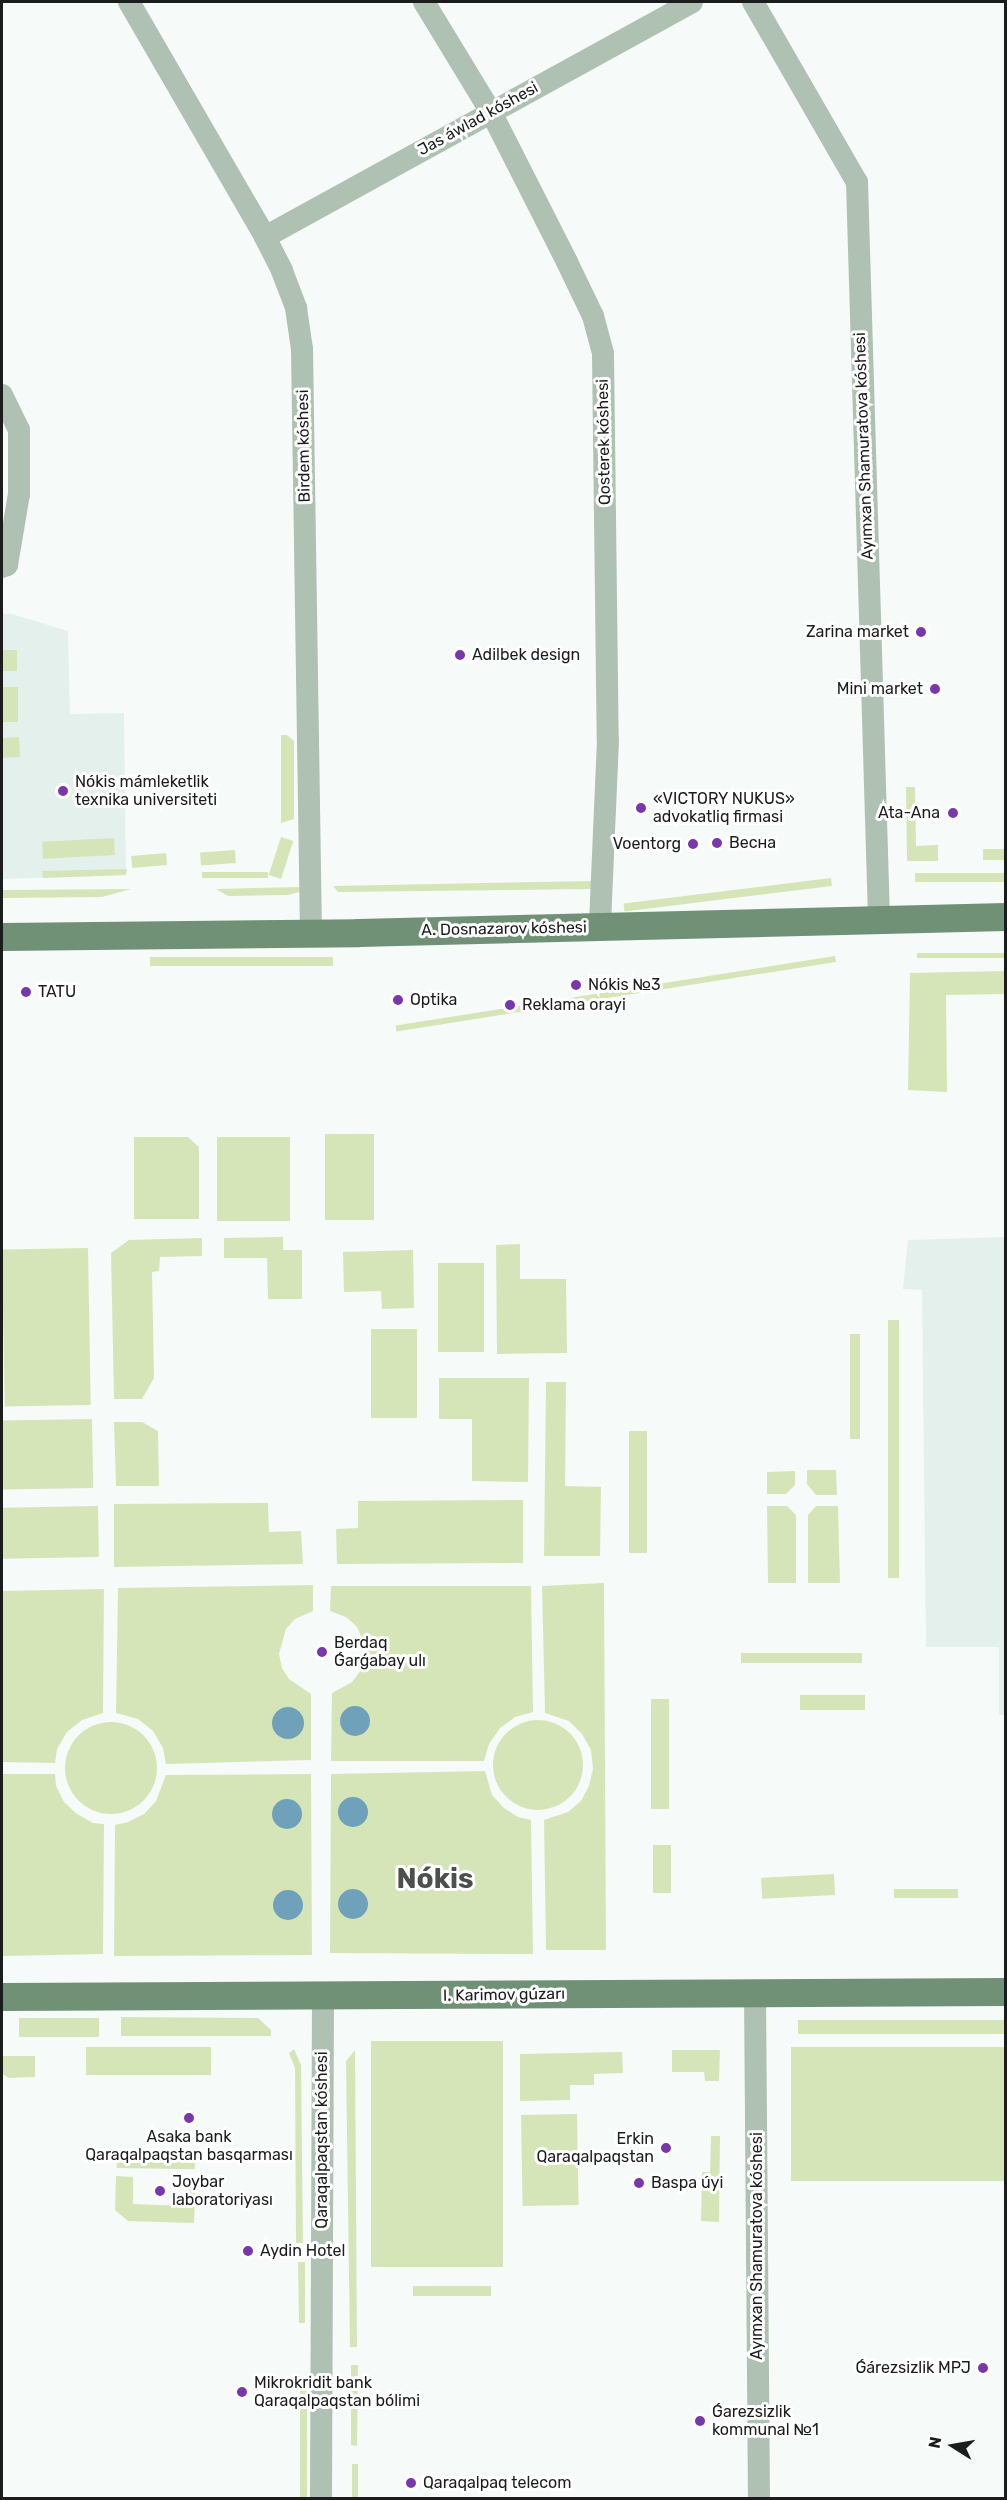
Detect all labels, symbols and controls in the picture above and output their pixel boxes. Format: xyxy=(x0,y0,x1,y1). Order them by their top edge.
street label: Jas áwlad kóshesi xyxy=(414,78,542,160)
street label: Ayımxan Shamuratova kóshesi xyxy=(850,332,878,560)
street label: Qosterek kóshesi xyxy=(593,379,615,505)
street label: Birdem kóshesi xyxy=(293,389,315,503)
place label: Zarina market xyxy=(806,622,909,642)
marker: Zarina market xyxy=(914,625,928,639)
place label: Adilbek design xyxy=(472,645,580,665)
marker: Adilbek design xyxy=(453,648,467,662)
place label: Mini market xyxy=(837,679,923,699)
marker: Mini market xyxy=(928,682,942,696)
place label: Nókis mámleketlik texnika universiteti xyxy=(75,772,217,810)
marker: Nókis mámleketlik texnika universiteti xyxy=(56,784,70,798)
place label: «VICTORY NUKUS» advokatliq firmasi xyxy=(653,789,795,827)
marker: «VICTORY NUKUS» advokatliq firmasi xyxy=(634,801,648,815)
place label: Ata-Ana xyxy=(878,803,940,823)
marker: Ata-Ana xyxy=(944,804,962,822)
place label: Весна xyxy=(729,833,776,853)
place label: Voentorg xyxy=(613,834,681,854)
marker: Весна xyxy=(710,836,724,850)
marker: Voentorg xyxy=(686,837,700,851)
street label: A. Dosnazarov kóshesi xyxy=(421,918,587,940)
place label: Nókis №3 xyxy=(588,975,661,995)
marker: Nókis №3 xyxy=(569,978,583,992)
place label: TATU xyxy=(38,982,76,1002)
marker: TATU xyxy=(19,985,33,999)
place label: Optika xyxy=(410,990,457,1010)
marker: Optika xyxy=(391,993,405,1007)
place label: Reklama orayi xyxy=(522,995,626,1015)
marker: Reklama orayi xyxy=(503,998,517,1012)
place label: Berdaq Ǵarǵabay ulı xyxy=(334,1633,426,1671)
marker: Berdaq Ǵarǵabay ulı xyxy=(315,1645,329,1659)
district label: Nókis xyxy=(396,1862,474,1896)
street label: I. Karimov gúzarı xyxy=(443,1984,565,2006)
street label: Qaraqalpaqstan kóshesi xyxy=(312,2051,332,2229)
marker: Asaka bank Qaraqalpaqstan basqarması xyxy=(182,2111,196,2125)
place label: Asaka bank Qaraqalpaqstan basqarması xyxy=(85,2127,293,2165)
place label: Erkin Qaraqalpaqstan xyxy=(536,2129,654,2167)
street label: Ayımxan Shamuratova kóshesi xyxy=(747,2132,767,2360)
marker: Erkin Qaraqalpaqstan xyxy=(659,2141,673,2155)
place label: Joybar laboratoriyası xyxy=(172,2172,273,2210)
place label: Baspa úyi xyxy=(651,2173,723,2193)
marker: Baspa úyi xyxy=(632,2176,646,2190)
marker: Joybar laboratoriyası xyxy=(153,2184,167,2198)
place label: Aydin Hotel xyxy=(260,2241,345,2261)
marker: Aydin Hotel xyxy=(241,2244,255,2258)
place label: Ǵárezsizlik MPJ xyxy=(855,2358,971,2378)
marker: Ǵárezsizlik MPJ xyxy=(976,2361,990,2375)
place label: Mikrokridit bank Qaraqalpaqstan bólimi xyxy=(254,2373,420,2411)
marker: Mikrokridit bank Qaraqalpaqstan bólimi xyxy=(235,2385,249,2399)
place label: Ǵarezsizlik kommunal №1 xyxy=(712,2402,819,2440)
marker: Ǵarezsizlik kommunal №1 xyxy=(693,2414,707,2428)
north arrow xyxy=(923,2416,983,2476)
text: N xyxy=(924,2435,945,2450)
place label: Qaraqalpaq telecom xyxy=(423,2473,572,2493)
marker: Qaraqalpaq telecom xyxy=(404,2476,418,2490)

